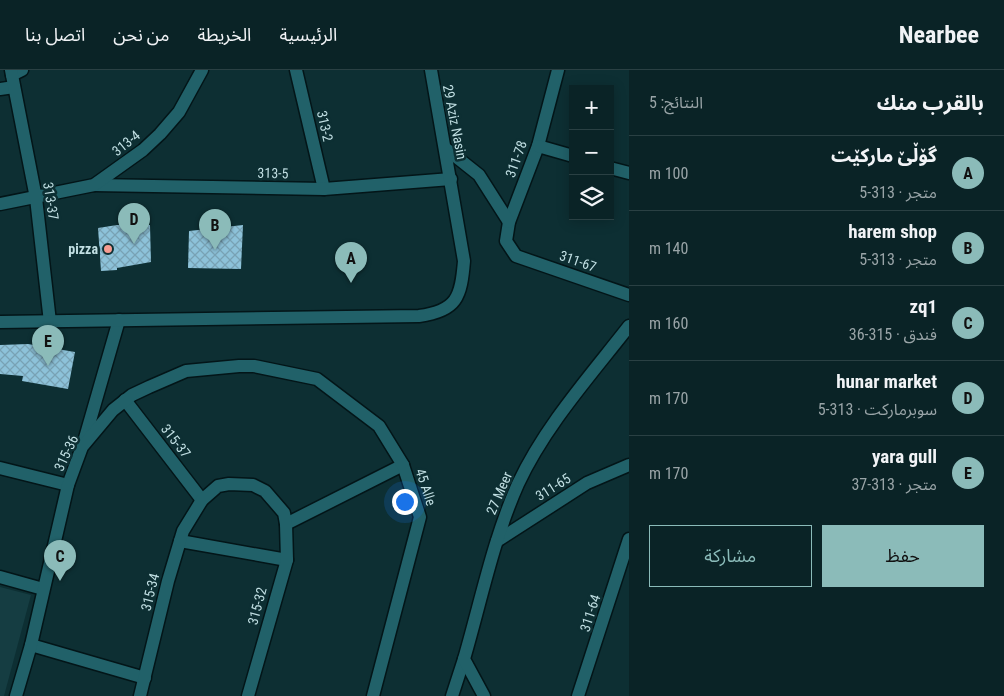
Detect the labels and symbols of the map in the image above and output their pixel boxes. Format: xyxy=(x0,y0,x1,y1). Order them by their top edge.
street label: 29 Aziz Nasin xyxy=(440,83,470,161)
street label: 313-2 xyxy=(314,109,336,143)
street label: 313-4 xyxy=(109,127,143,159)
street label: 311-78 xyxy=(502,138,530,180)
street label: 313-5 xyxy=(257,165,289,181)
street label: 313-37 xyxy=(40,181,62,221)
pin: D xyxy=(118,203,150,244)
pin: B xyxy=(199,209,231,250)
place label: pizza xyxy=(68,241,98,257)
pin: A xyxy=(335,242,367,283)
marker: pizza xyxy=(102,243,114,255)
street label: 311-67 xyxy=(557,247,599,275)
pin: E xyxy=(32,325,64,366)
street label: 315-37 xyxy=(158,421,194,461)
street label: 315-36 xyxy=(51,432,81,474)
street label: 45 Alle xyxy=(413,466,440,508)
street label: 27 Meer xyxy=(483,469,515,517)
street label: 311-65 xyxy=(533,470,573,504)
your location xyxy=(392,489,418,515)
pin: C xyxy=(44,540,76,581)
street label: 315-34 xyxy=(138,572,162,612)
street label: 315-32 xyxy=(244,585,270,626)
street label: 311-64 xyxy=(577,592,604,634)

